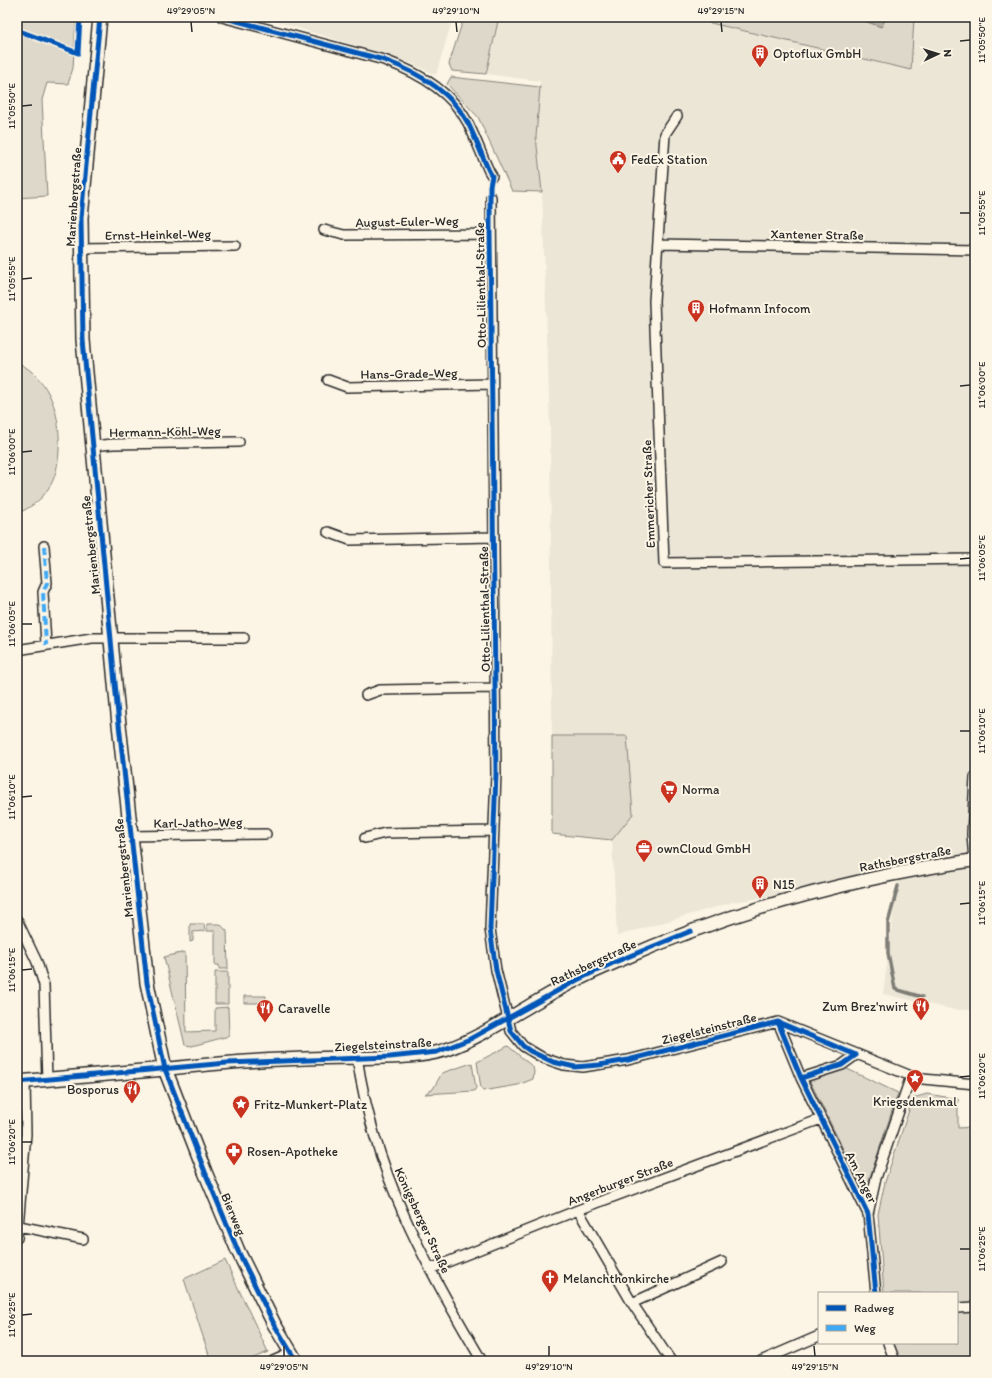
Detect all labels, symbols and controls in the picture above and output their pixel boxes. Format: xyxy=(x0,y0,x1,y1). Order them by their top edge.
text: 49°29'05"N xyxy=(167,4,215,17)
text: 49°29'10"N xyxy=(432,4,480,17)
text: 49°29'15"N xyxy=(698,4,745,17)
text: 11°05'50"E xyxy=(975,16,988,63)
north arrow xyxy=(918,34,958,74)
building icon: Optoflux GmbH xyxy=(750,43,770,68)
place label: Optoflux GmbH xyxy=(773,46,861,61)
text: N xyxy=(941,49,954,58)
text: 11°05'50"E xyxy=(5,82,18,129)
street label: Marienbergstraße xyxy=(63,147,84,247)
public building icon: FedEx Station xyxy=(608,149,628,174)
place label: FedEx Station xyxy=(631,152,708,167)
text: 11°05'55"E xyxy=(975,190,988,236)
street label: August-Euler-Weg xyxy=(355,213,459,230)
street label: Otto-Lilienthal-Straße xyxy=(472,222,489,348)
street label: Ernst-Heinkel-Weg xyxy=(105,226,212,243)
street label: Xantener Straße xyxy=(770,226,864,243)
text: 11°05'55"E xyxy=(5,256,18,302)
building icon: Hofmann Infocom xyxy=(686,298,706,323)
place label: Hofmann Infocom xyxy=(709,301,811,316)
text: 11°06'00"E xyxy=(975,361,988,409)
street label: Hans-Grade-Weg xyxy=(360,365,458,382)
street label: Hermann-Köhl-Weg xyxy=(109,423,221,440)
text: 11°06'00"E xyxy=(5,428,18,476)
street label: Emmericher Straße xyxy=(639,440,658,548)
street label: Marienbergstraße xyxy=(78,495,103,595)
text: 11°06'05"E xyxy=(975,534,988,581)
street label: Otto-Lilienthal-Straße xyxy=(476,546,493,672)
text: 11°06'05"E xyxy=(5,600,18,647)
text: 11°06'10"E xyxy=(975,708,988,754)
text: 11°06'10"E xyxy=(5,774,18,820)
supermarket icon: Norma xyxy=(659,779,679,804)
place label: Norma xyxy=(682,782,720,797)
street label: Karl-Jatho-Weg xyxy=(153,814,243,831)
street label: Marienbergstraße xyxy=(111,818,136,918)
office icon: ownCloud GmbH xyxy=(634,838,654,863)
place label: ownCloud GmbH xyxy=(657,841,751,856)
street label: Rathsbergstraße xyxy=(858,842,952,875)
building icon: N15 xyxy=(750,874,770,899)
place label: N15 xyxy=(773,877,795,892)
text: 11°06'15"E xyxy=(975,880,988,925)
street label: Rathsbergstraße xyxy=(548,936,639,989)
text: 11°06'15"E xyxy=(5,947,18,992)
restaurant icon: Zum Brez'nwirt xyxy=(911,996,931,1021)
restaurant icon: Caravelle xyxy=(255,998,275,1023)
place label: Zum Brez'nwirt xyxy=(822,999,908,1014)
place label: Caravelle xyxy=(278,1001,331,1016)
street label: Ziegelsteinstraße xyxy=(660,1009,758,1048)
street label: Ziegelsteinstraße xyxy=(334,1034,432,1055)
text: 11°06'20"E xyxy=(975,1052,988,1099)
place icon: Kriegsdenkmal xyxy=(905,1068,925,1093)
restaurant icon: Bosporus xyxy=(122,1079,142,1104)
place label: Bosporus xyxy=(67,1082,119,1097)
place icon: Fritz-Munkert-Platz xyxy=(231,1094,251,1119)
place label: Kriegsdenkmal xyxy=(873,1094,957,1109)
place label: Fritz-Munkert-Platz xyxy=(254,1097,367,1112)
text: 11°06'20"E xyxy=(5,1118,18,1165)
pharmacy icon: Rosen-Apotheke xyxy=(224,1141,244,1166)
place label: Rosen-Apotheke xyxy=(247,1144,338,1159)
street label: Am Anger xyxy=(843,1149,881,1206)
street label: Angerburger Straße xyxy=(565,1154,675,1208)
street label: Königsberger Straße xyxy=(391,1165,454,1276)
street label: Bierweg xyxy=(218,1191,249,1238)
text: 11°06'25"E xyxy=(975,1226,988,1272)
church icon: Melanchthonkirche xyxy=(540,1268,560,1293)
place label: Melanchthonkirche xyxy=(563,1271,669,1286)
text: 11°06'25"E xyxy=(5,1292,18,1338)
legend xyxy=(818,1292,958,1344)
text: Radweg xyxy=(854,1301,895,1315)
text: Weg xyxy=(854,1321,877,1335)
text: 49°29'05"N xyxy=(260,1360,308,1373)
text: 49°29'10"N xyxy=(525,1360,573,1373)
text: 49°29'15"N xyxy=(792,1360,839,1373)

